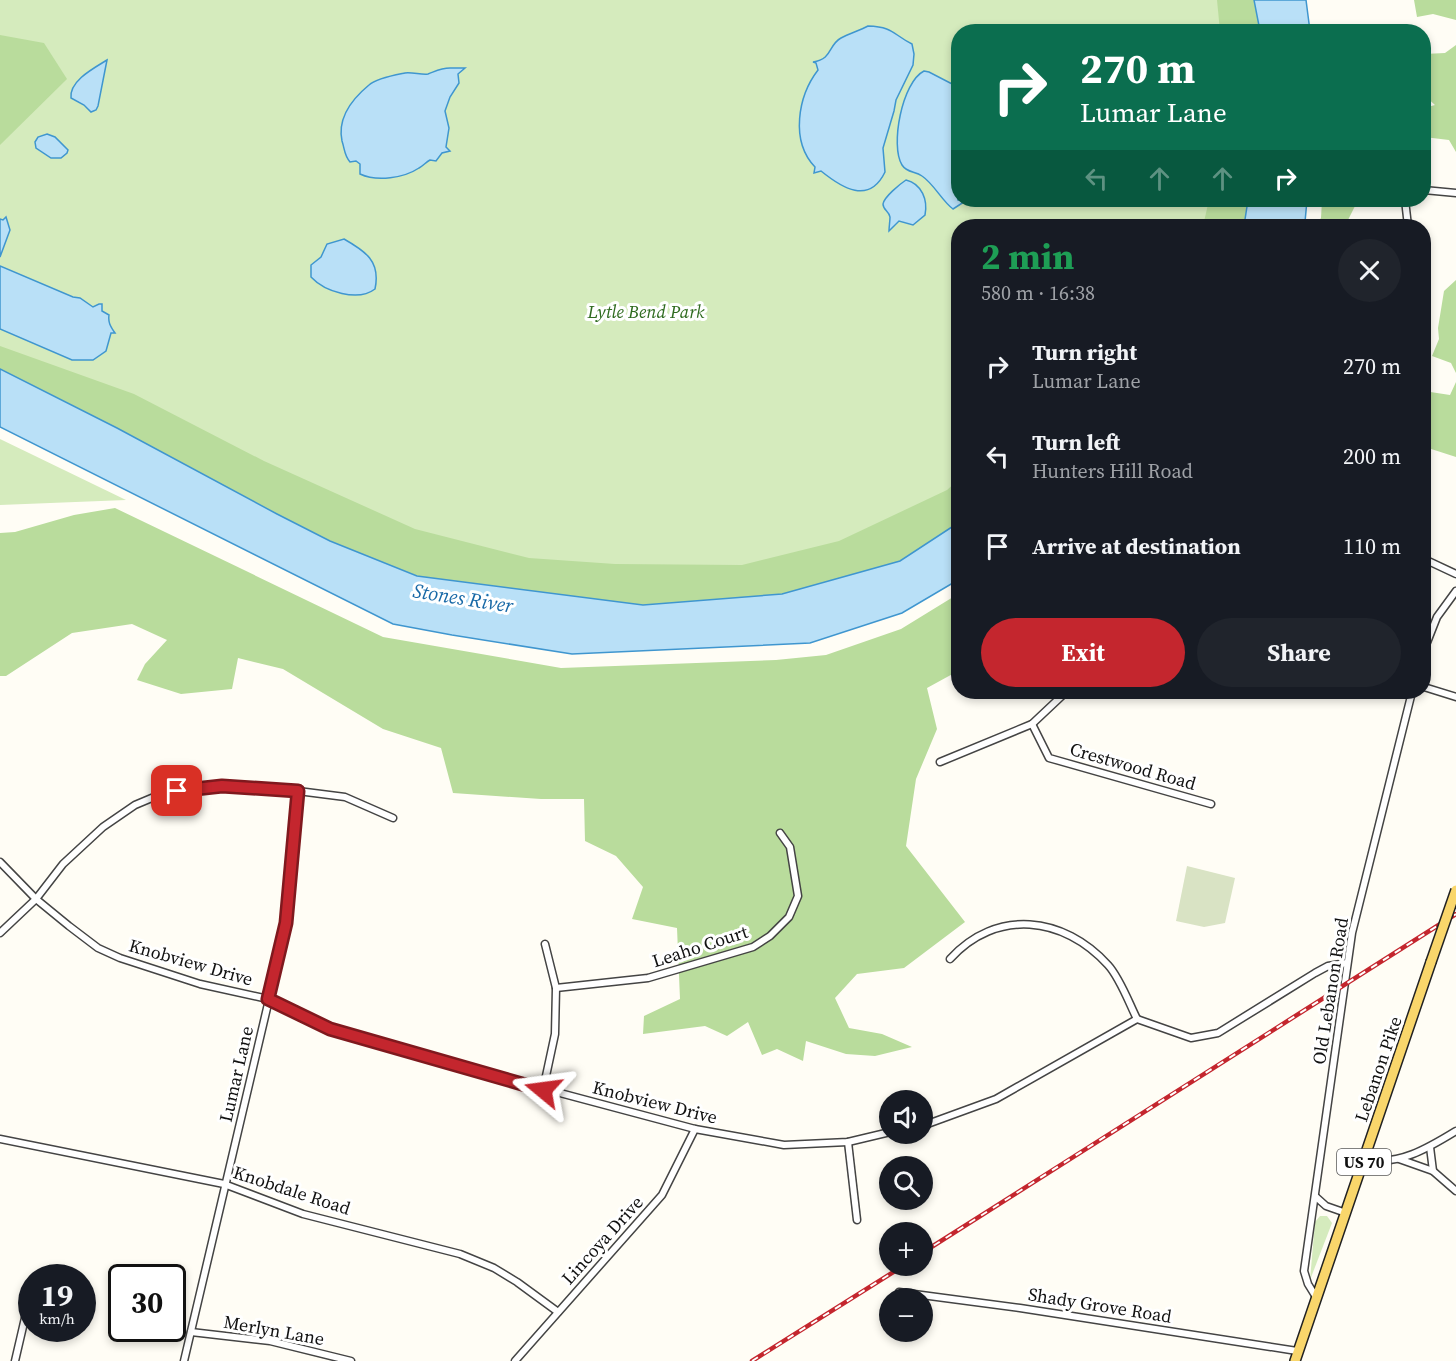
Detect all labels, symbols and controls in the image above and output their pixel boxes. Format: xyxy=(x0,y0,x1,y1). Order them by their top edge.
text: 270 m xyxy=(1080,39,1195,97)
icon: right xyxy=(981,48,1059,126)
text: Lumar Lane xyxy=(1080,94,1227,131)
icon: left xyxy=(1080,162,1113,195)
icon: ahead xyxy=(1143,162,1176,195)
icon: ahead xyxy=(1206,162,1239,195)
icon: right xyxy=(1269,162,1302,195)
text: 2 min xyxy=(981,232,1074,281)
button: close xyxy=(1338,239,1401,302)
text: 580 m · 16:38 xyxy=(981,279,1095,307)
park label: Lytle Bend Park xyxy=(586,299,705,324)
text: Turn right xyxy=(1032,337,1137,367)
icon: right xyxy=(981,350,1014,383)
text: 270 m xyxy=(1343,351,1401,381)
text: Lumar Lane xyxy=(1032,367,1141,395)
text: Turn left xyxy=(1032,427,1120,457)
icon: left xyxy=(981,440,1014,473)
text: 200 m xyxy=(1343,441,1401,471)
text: Hunters Hill Road xyxy=(1032,457,1193,485)
icon: arrive xyxy=(981,530,1014,563)
text: Arrive at destination xyxy=(1032,531,1241,561)
text: 110 m xyxy=(1343,531,1401,561)
water label: Stones River xyxy=(411,576,516,620)
button: Exit xyxy=(981,618,1185,687)
button: Share xyxy=(1197,618,1401,687)
street label: Crestwood Road xyxy=(1067,736,1199,796)
pin xyxy=(151,765,202,816)
icon: arrive xyxy=(160,774,193,807)
street label: Old Lebanon Road xyxy=(1306,916,1354,1066)
street label: Leaho Court xyxy=(649,919,751,973)
street label: Knobview Drive xyxy=(126,932,256,992)
street label: Lebanon Pike xyxy=(1348,1013,1408,1125)
street label: Lumar Lane xyxy=(213,1024,259,1124)
position arrow xyxy=(511,1058,575,1122)
street label: Knobview Drive xyxy=(590,1074,720,1130)
map controls xyxy=(879,1090,933,1342)
button: sound xyxy=(879,1090,933,1144)
road number: US 70 xyxy=(1337,1149,1391,1175)
button: search xyxy=(879,1156,933,1210)
street label: Knobdale Road xyxy=(230,1159,354,1221)
street label: Lincoya Drive xyxy=(556,1190,648,1290)
button: + xyxy=(879,1222,933,1276)
speed limit sign: 30 xyxy=(108,1264,186,1342)
text: 19 xyxy=(41,1275,73,1316)
street label: Shady Grove Road xyxy=(1026,1281,1174,1329)
button: − xyxy=(879,1288,933,1342)
text: km/h xyxy=(39,1308,75,1329)
street label: Merlyn Lane xyxy=(222,1309,326,1351)

